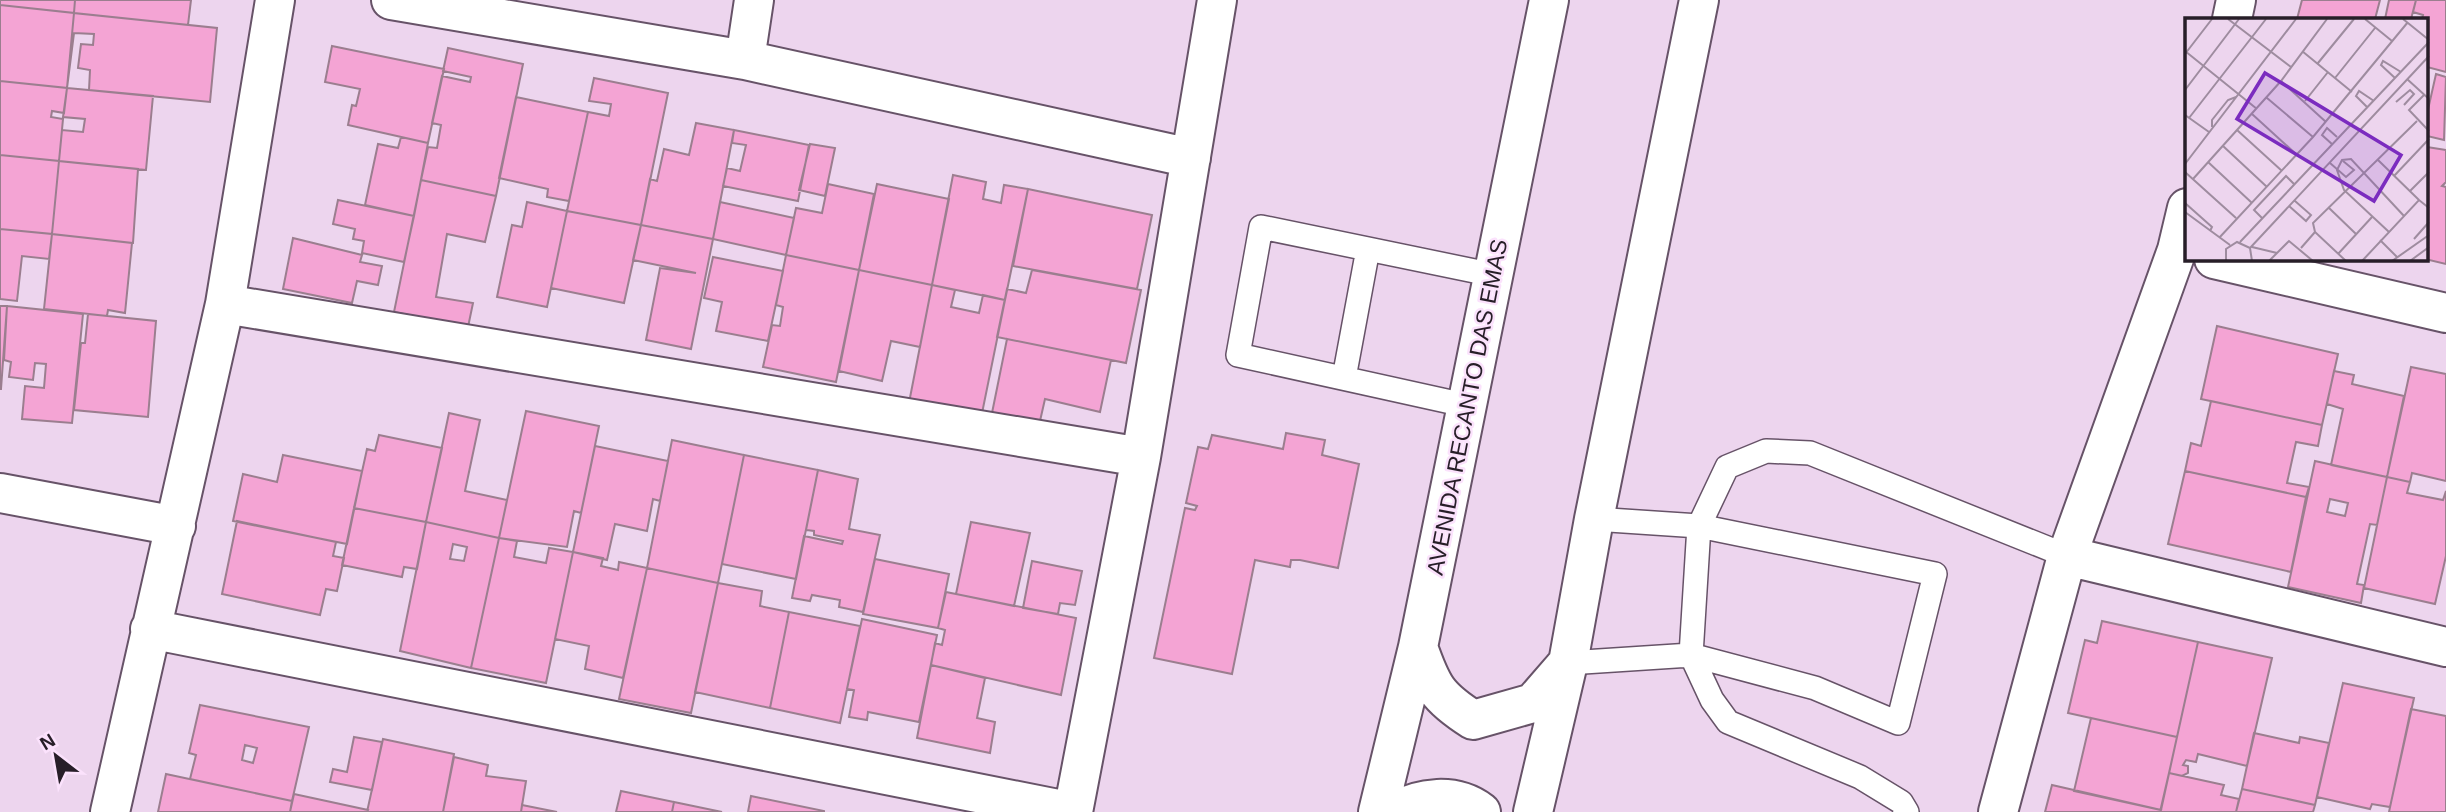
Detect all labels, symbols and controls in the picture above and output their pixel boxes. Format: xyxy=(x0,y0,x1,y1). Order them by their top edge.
inset map xyxy=(2185,18,2428,261)
street label: AVENIDA RECANTO DAS EMAS xyxy=(1422,237,1512,577)
north arrow xyxy=(21,721,91,791)
text: N xyxy=(36,729,59,754)

